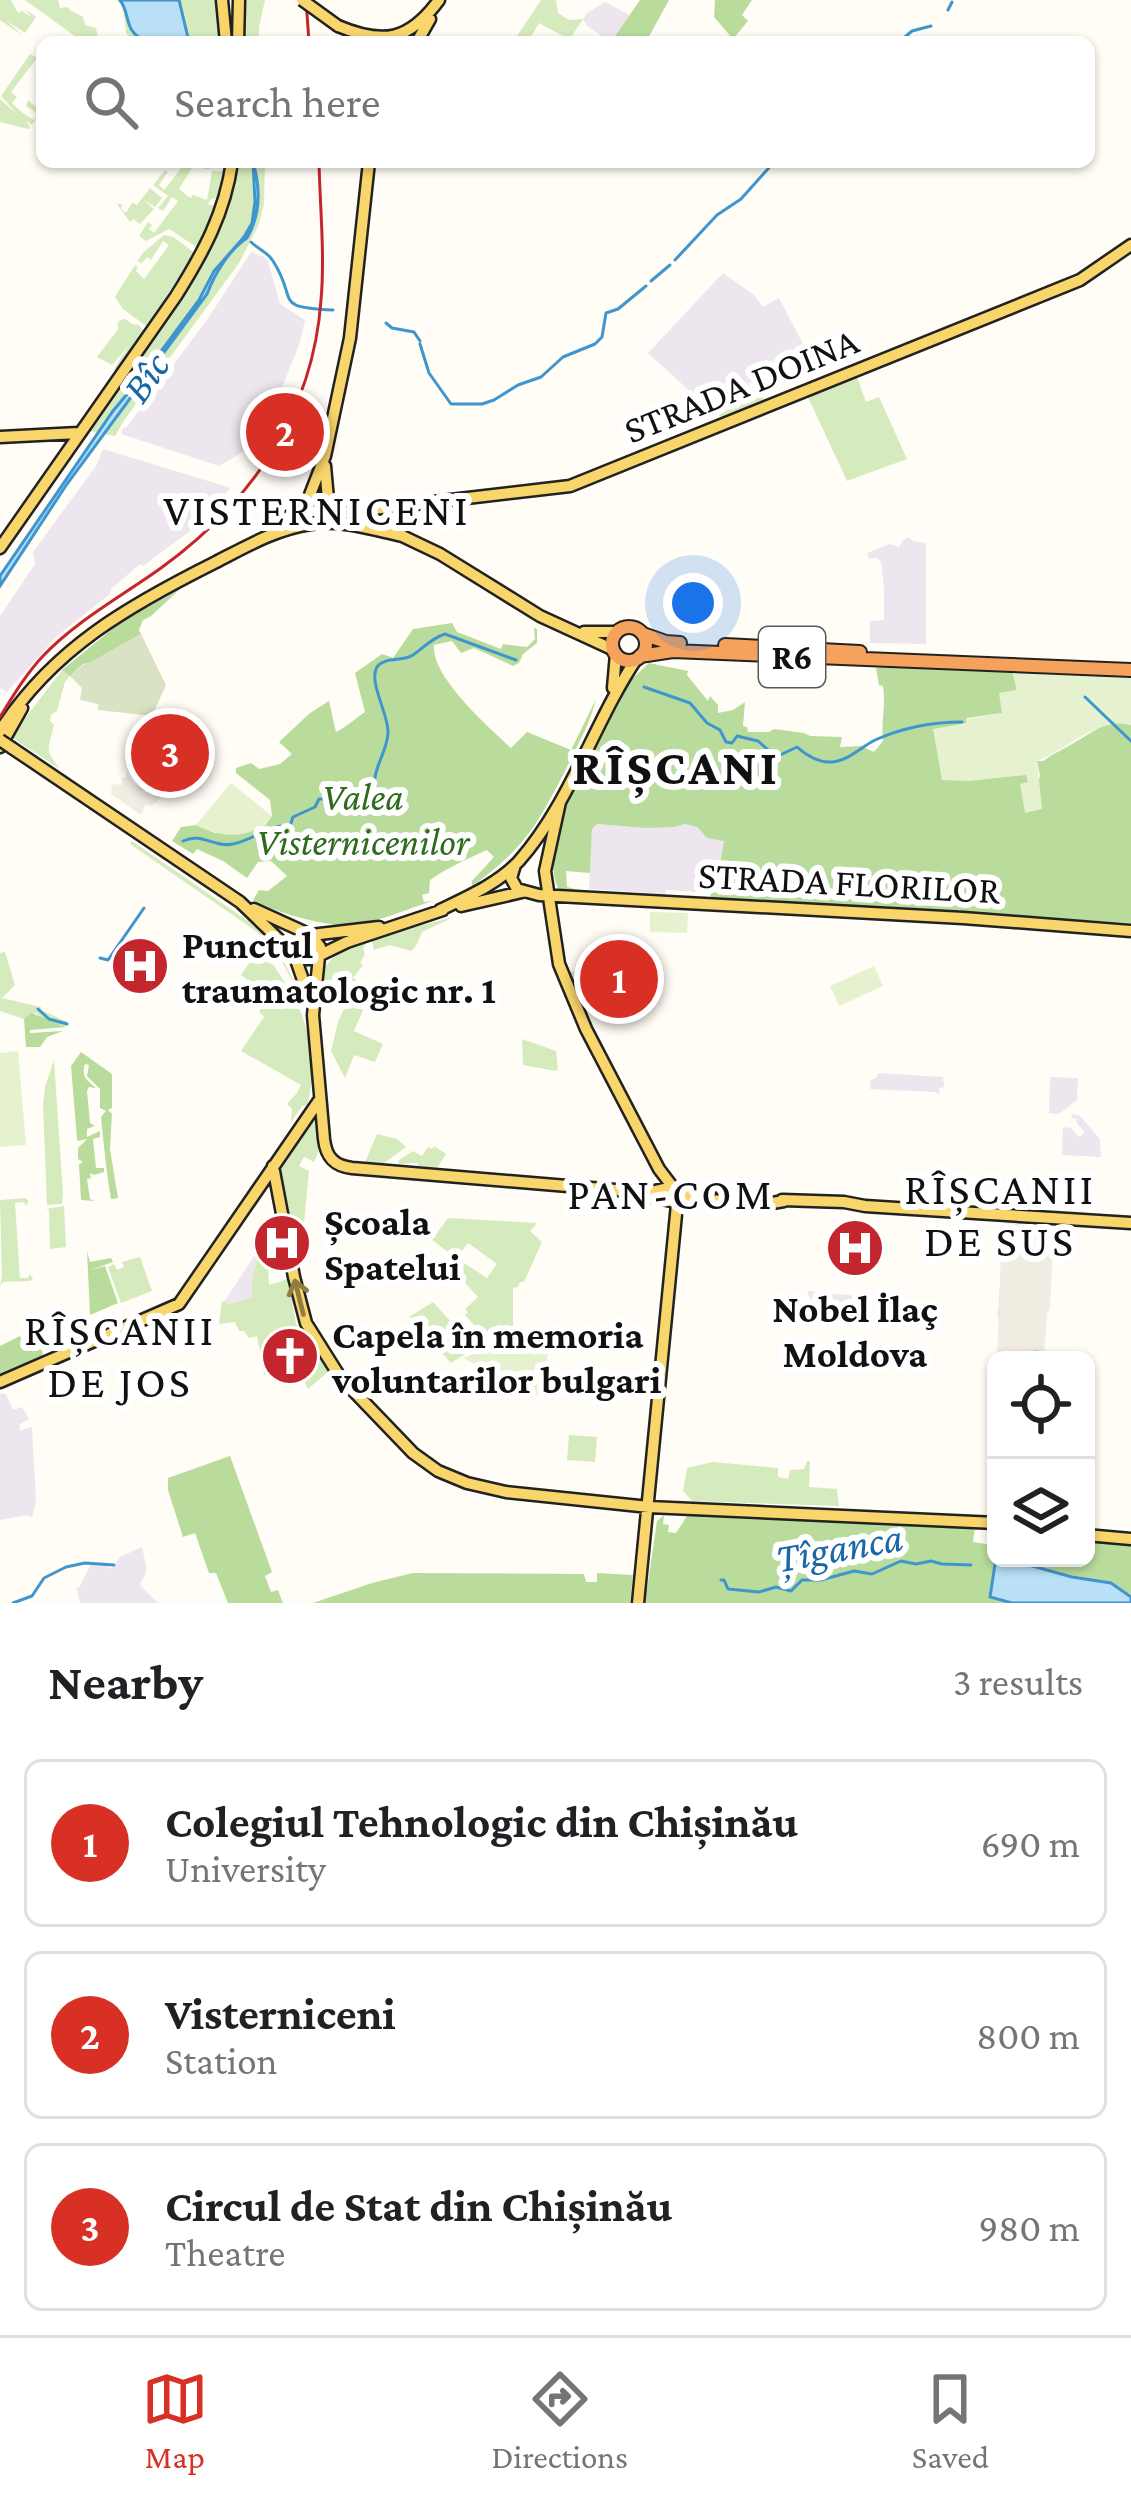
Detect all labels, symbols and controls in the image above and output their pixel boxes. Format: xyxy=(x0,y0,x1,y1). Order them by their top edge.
search box xyxy=(36,36,1095,168)
icon: search xyxy=(78,69,144,135)
text: Search here xyxy=(174,77,381,127)
street label: STRADA DOINA xyxy=(618,318,865,452)
water label: Bîc xyxy=(112,342,179,411)
pin: 2 xyxy=(246,387,324,477)
district label: VISTERNICENI xyxy=(163,485,471,535)
your location xyxy=(663,573,723,633)
road number: R6 xyxy=(759,627,825,687)
pin: 3 xyxy=(131,708,209,798)
district label: RÎȘCANI xyxy=(572,738,780,799)
park label: Valea Visternicenilor xyxy=(257,775,471,863)
street label: STRADA FLORILOR xyxy=(697,853,1001,911)
place label: Punctul traumatologic nr. 1 xyxy=(182,923,496,1011)
pin: 1 xyxy=(580,934,658,1024)
hospital icon: Punctul traumatologic nr. 1 xyxy=(109,935,171,997)
district label: RÎȘCANII DE SUS xyxy=(904,1164,1096,1266)
district label: PAN-COM xyxy=(567,1169,775,1219)
place label: Școala Spatelui xyxy=(324,1200,461,1288)
hospital icon: Școala Spatelui xyxy=(251,1212,313,1274)
hospital icon: Nobel İlaç Moldova xyxy=(824,1217,886,1279)
one-way arrow xyxy=(287,1279,309,1317)
place label: Nobel İlaç Moldova xyxy=(772,1287,938,1375)
district label: RÎȘCANII DE JOS xyxy=(24,1305,216,1407)
place label: Capela în memoria voluntarilor bulgari xyxy=(331,1313,661,1401)
church icon: Capela în memoria voluntarilor bulgari xyxy=(259,1325,321,1387)
map controls xyxy=(987,1351,1095,1567)
button: locate xyxy=(987,1351,1095,1459)
button: layers xyxy=(987,1459,1095,1567)
water label: Țîganca xyxy=(772,1513,907,1584)
text: Nearby xyxy=(48,1653,203,1710)
text: 3 results xyxy=(953,1660,1083,1703)
text: Colegiul Tehnologic din Chișinău xyxy=(165,1797,798,1847)
text: 1 xyxy=(83,1822,97,1865)
text: 690 m xyxy=(981,1822,1080,1865)
text: University xyxy=(165,1847,326,1890)
text: Visterniceni xyxy=(165,1989,396,2039)
text: 2 xyxy=(80,2014,100,2057)
text: 800 m xyxy=(976,2014,1080,2057)
text: Station xyxy=(165,2039,277,2082)
text: Circul de Stat din Chișinău xyxy=(165,2181,672,2231)
text: 3 xyxy=(80,2206,100,2249)
text: 980 m xyxy=(979,2206,1080,2249)
text: Theatre xyxy=(165,2231,285,2274)
tab: Map xyxy=(142,2366,208,2475)
tab: Directions xyxy=(492,2366,628,2475)
tab: Saved xyxy=(912,2366,989,2475)

